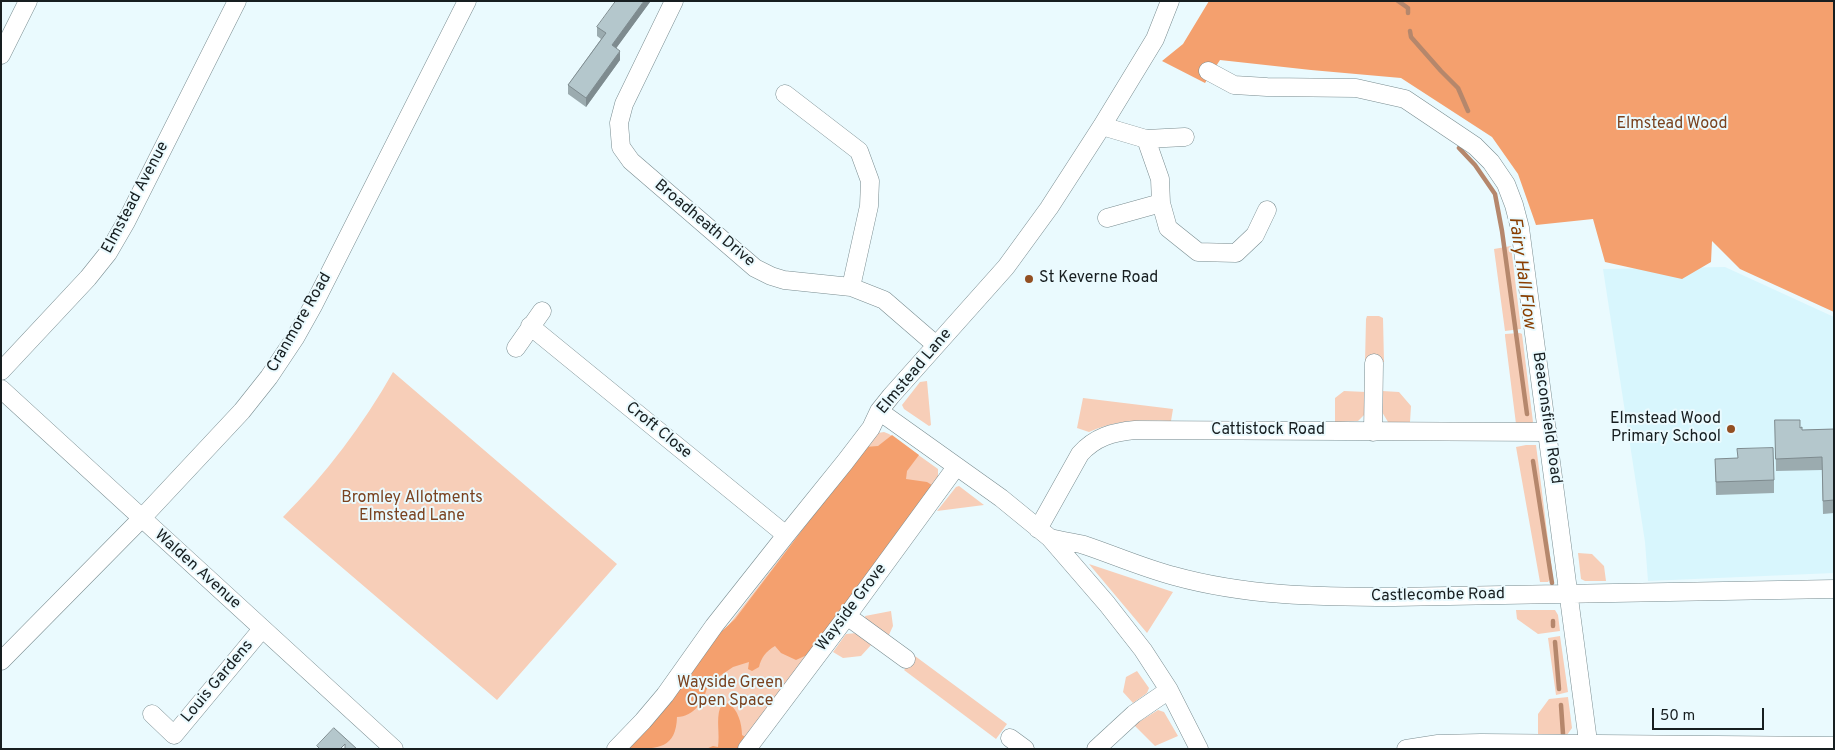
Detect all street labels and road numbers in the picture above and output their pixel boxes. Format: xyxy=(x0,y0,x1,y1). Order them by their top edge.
street label: Elmstead Avenue xyxy=(98,139,174,257)
street label: Broadheath Drive xyxy=(650,176,758,272)
street label: Cranmore Road xyxy=(264,270,336,376)
street label: Elmstead Lane xyxy=(874,325,956,419)
street label: Beaconsfield Road xyxy=(1527,351,1565,485)
street label: Croft Close xyxy=(621,399,695,463)
street label: Cattistock Road xyxy=(1211,421,1325,441)
street label: Walden Avenue xyxy=(150,526,244,614)
street label: Wayside Grove xyxy=(813,560,891,656)
street label: Castlecombe Road xyxy=(1371,585,1505,607)
street label: Louis Gardens xyxy=(178,637,258,727)

